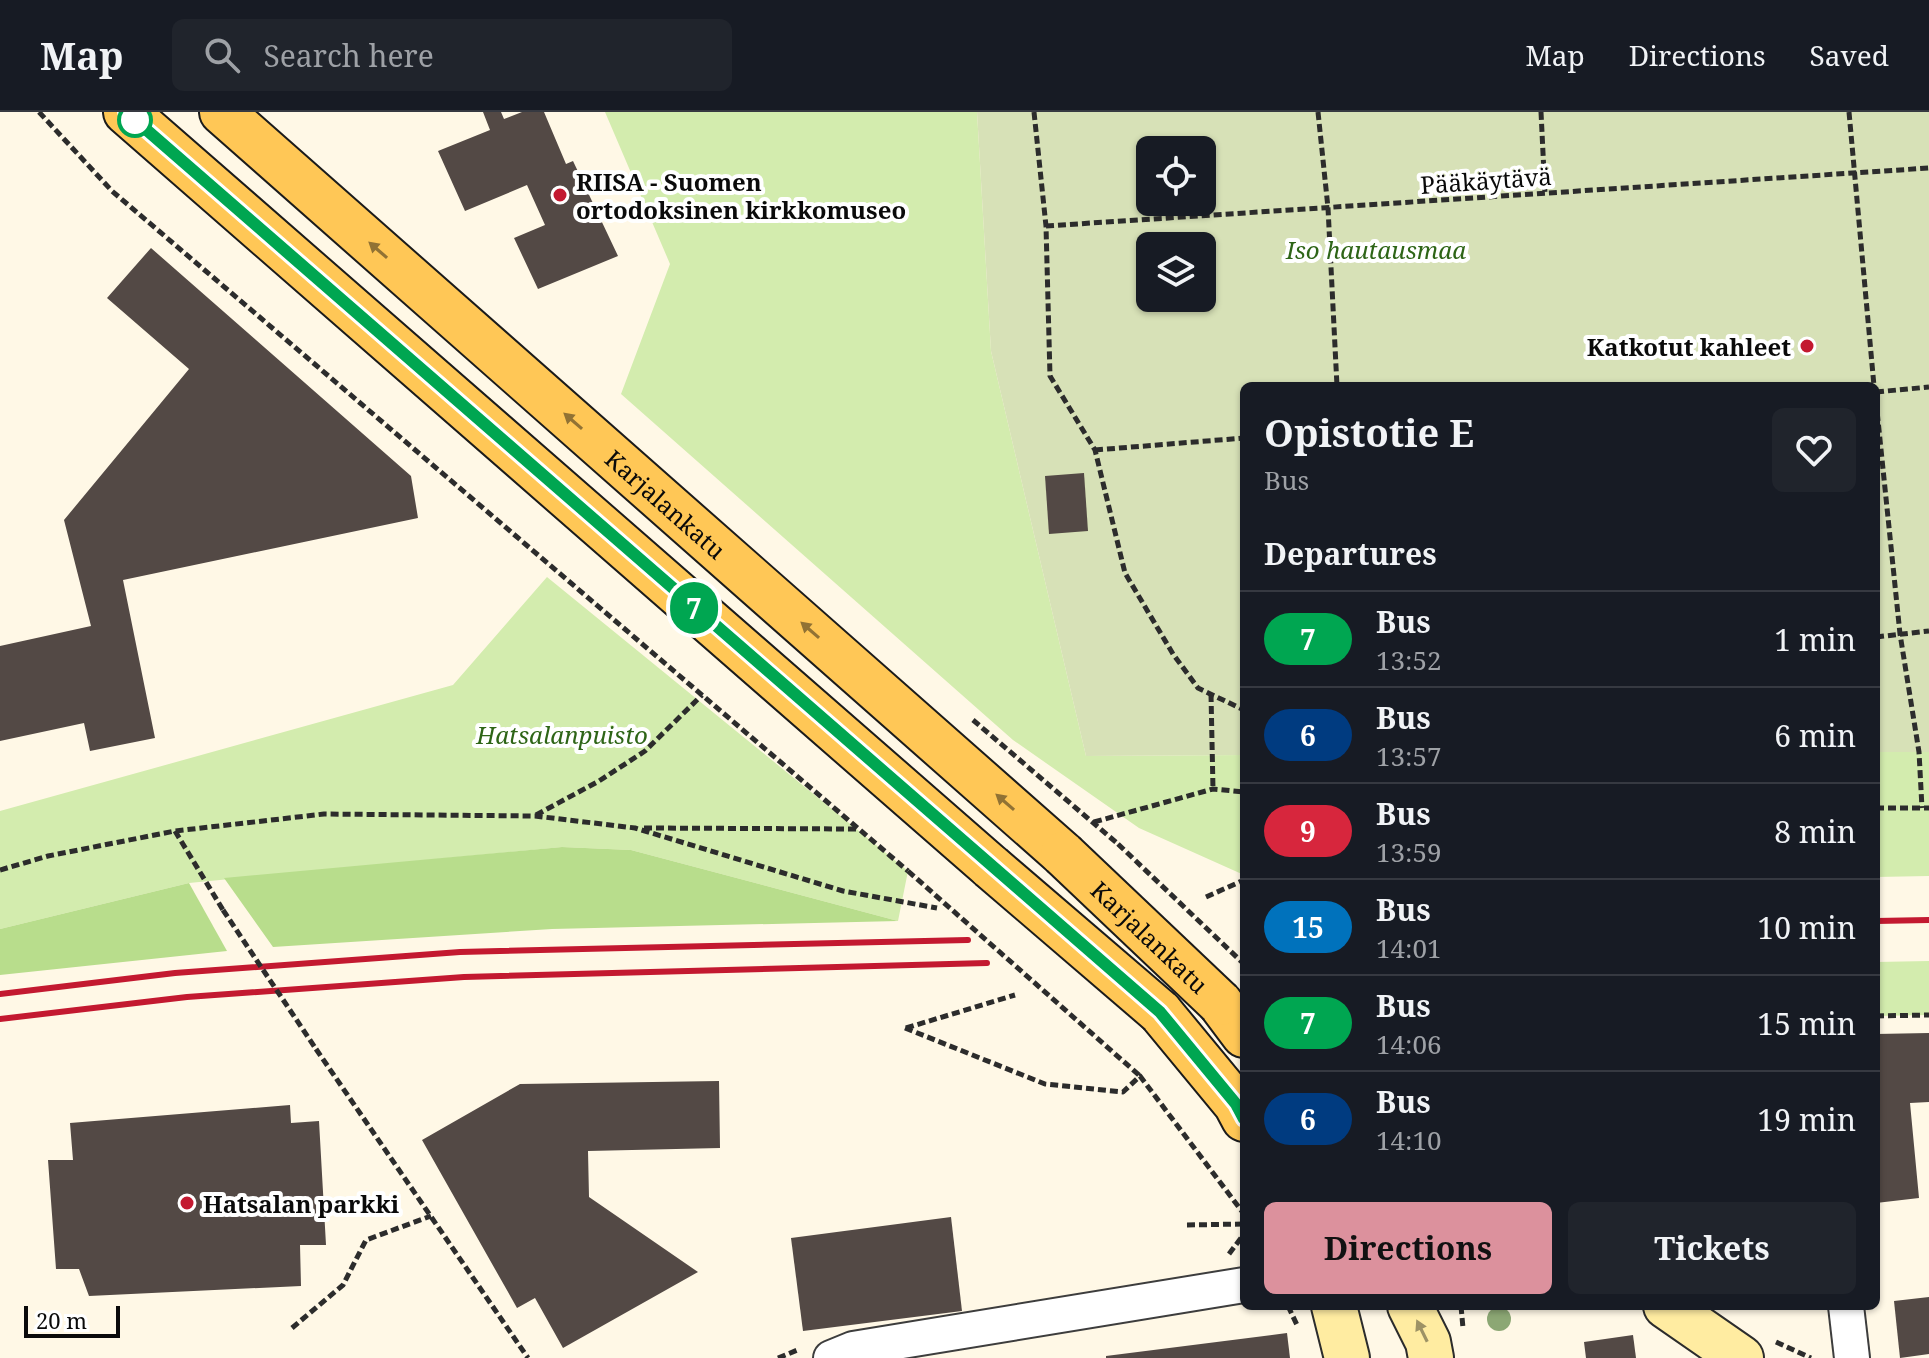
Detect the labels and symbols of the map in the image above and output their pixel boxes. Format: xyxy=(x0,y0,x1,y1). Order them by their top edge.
unlabelled marker xyxy=(118,103,152,137)
street label: Pääkäytävä xyxy=(1419,159,1553,201)
place label: RIISA - Suomen ortodoksinen kirkkomuseo xyxy=(576,165,906,226)
marker: RIISA - Suomen ortodoksinen kirkkomuseo xyxy=(551,186,569,204)
park label: Iso hautausmaa xyxy=(1285,233,1466,266)
one-way arrow xyxy=(368,241,387,259)
place label: Katkotut kahleet xyxy=(1587,330,1791,363)
marker: Katkotut kahleet xyxy=(1798,337,1816,355)
one-way arrow xyxy=(563,413,582,431)
street label: Karjalankatu xyxy=(599,442,733,566)
line badge: 7 xyxy=(668,582,720,634)
one-way arrow xyxy=(800,622,819,640)
park label: Hatsalanpuisto xyxy=(475,718,648,751)
one-way arrow xyxy=(995,794,1014,812)
street label: Karjalankatu xyxy=(1084,873,1216,1000)
place label: Hatsalan parkki xyxy=(203,1187,400,1220)
marker: Hatsalan parkki xyxy=(178,1194,196,1212)
scale bar xyxy=(24,1302,120,1338)
one-way arrow xyxy=(1415,1320,1429,1343)

